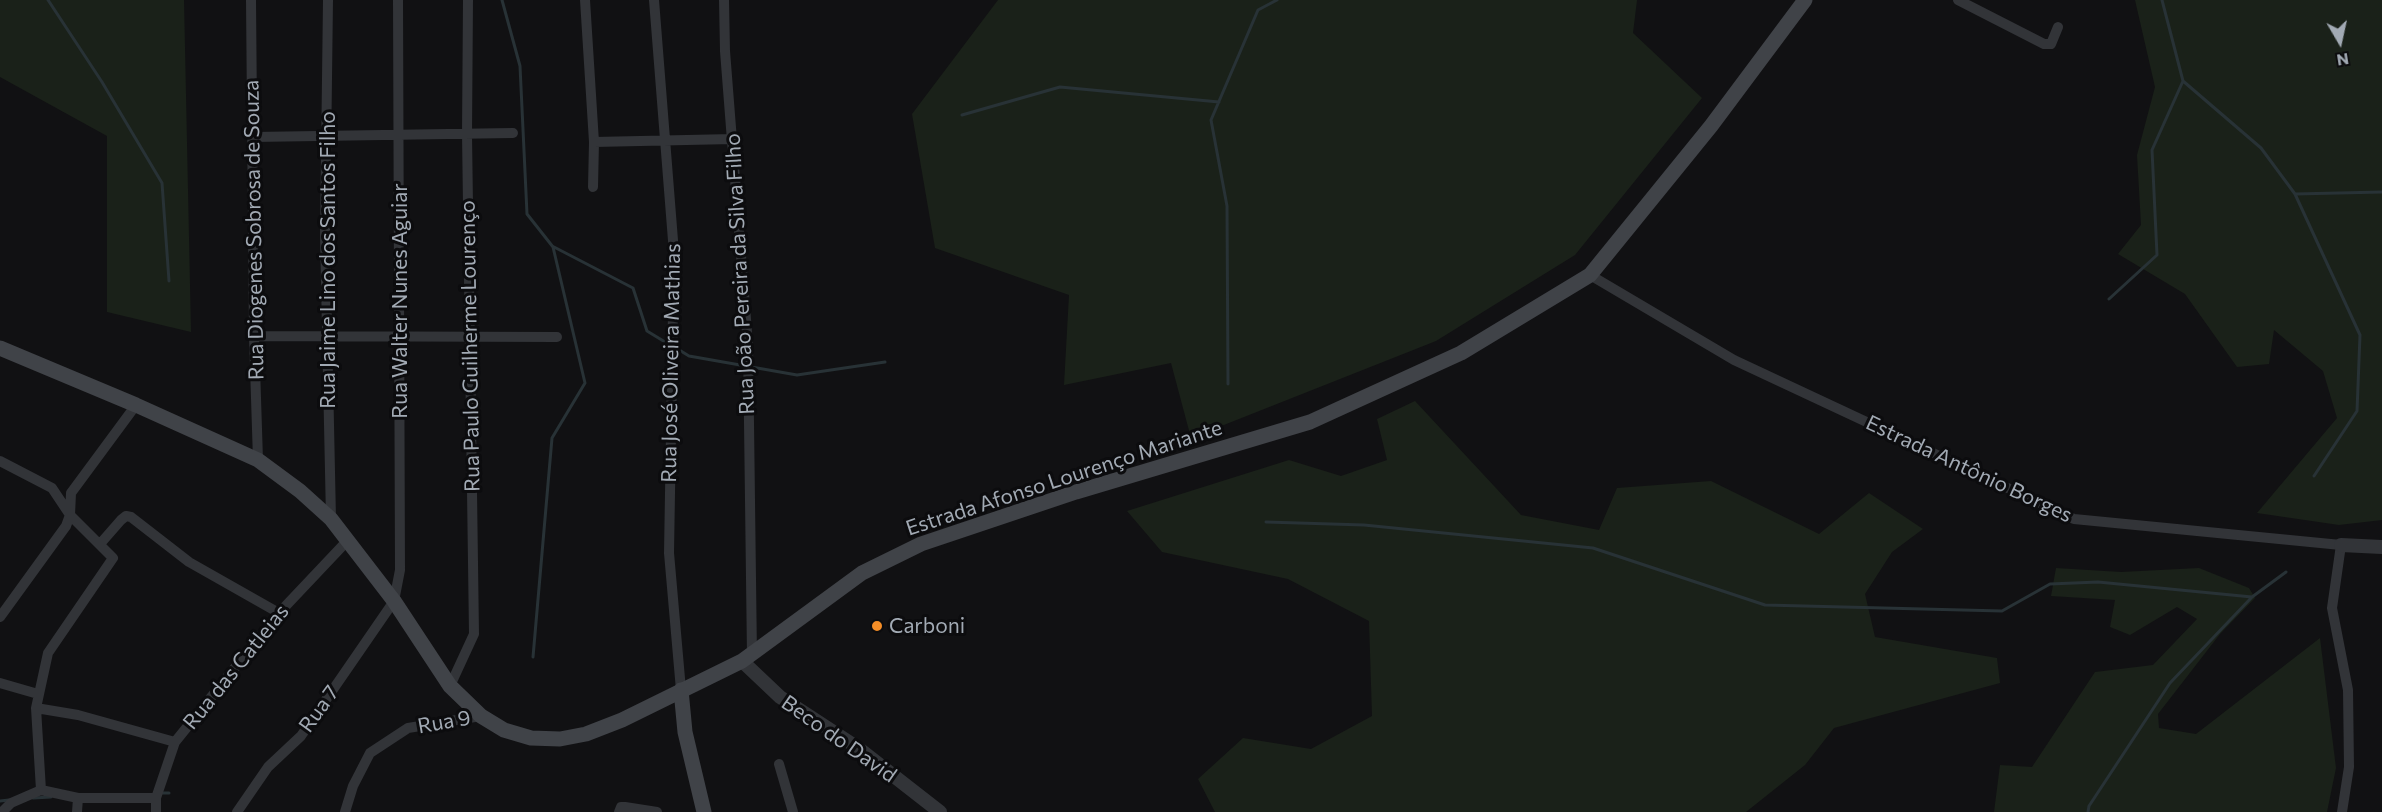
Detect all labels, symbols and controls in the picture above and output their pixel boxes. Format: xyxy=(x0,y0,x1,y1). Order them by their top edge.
north arrow xyxy=(2310,12,2370,72)
text: N xyxy=(2335,50,2350,71)
street label: Rua Diogenes Sobrosa de Souza xyxy=(239,80,269,380)
street label: Rua Jaime Lino dos Santos Filho xyxy=(315,111,341,409)
street label: Rua João Pereira da Silva Filho xyxy=(720,133,760,415)
street label: Rua Walter Nunes Aguiar xyxy=(387,183,413,419)
street label: Rua Paulo Guilherme Lourenço xyxy=(455,200,485,492)
street label: Rua José Oliveira Mathias xyxy=(656,243,686,483)
street label: Estrada Antônio Borges xyxy=(1862,410,2076,528)
street label: Estrada Afonso Lourenço Mariante xyxy=(903,415,1225,541)
street label: Rua das Catleias xyxy=(178,599,294,735)
place label: Carboni xyxy=(889,613,965,639)
marker: Carboni xyxy=(870,619,884,633)
street label: Rua 7 xyxy=(294,681,344,737)
street label: Beco do David xyxy=(777,690,901,788)
street label: Rua 9 xyxy=(416,705,472,739)

